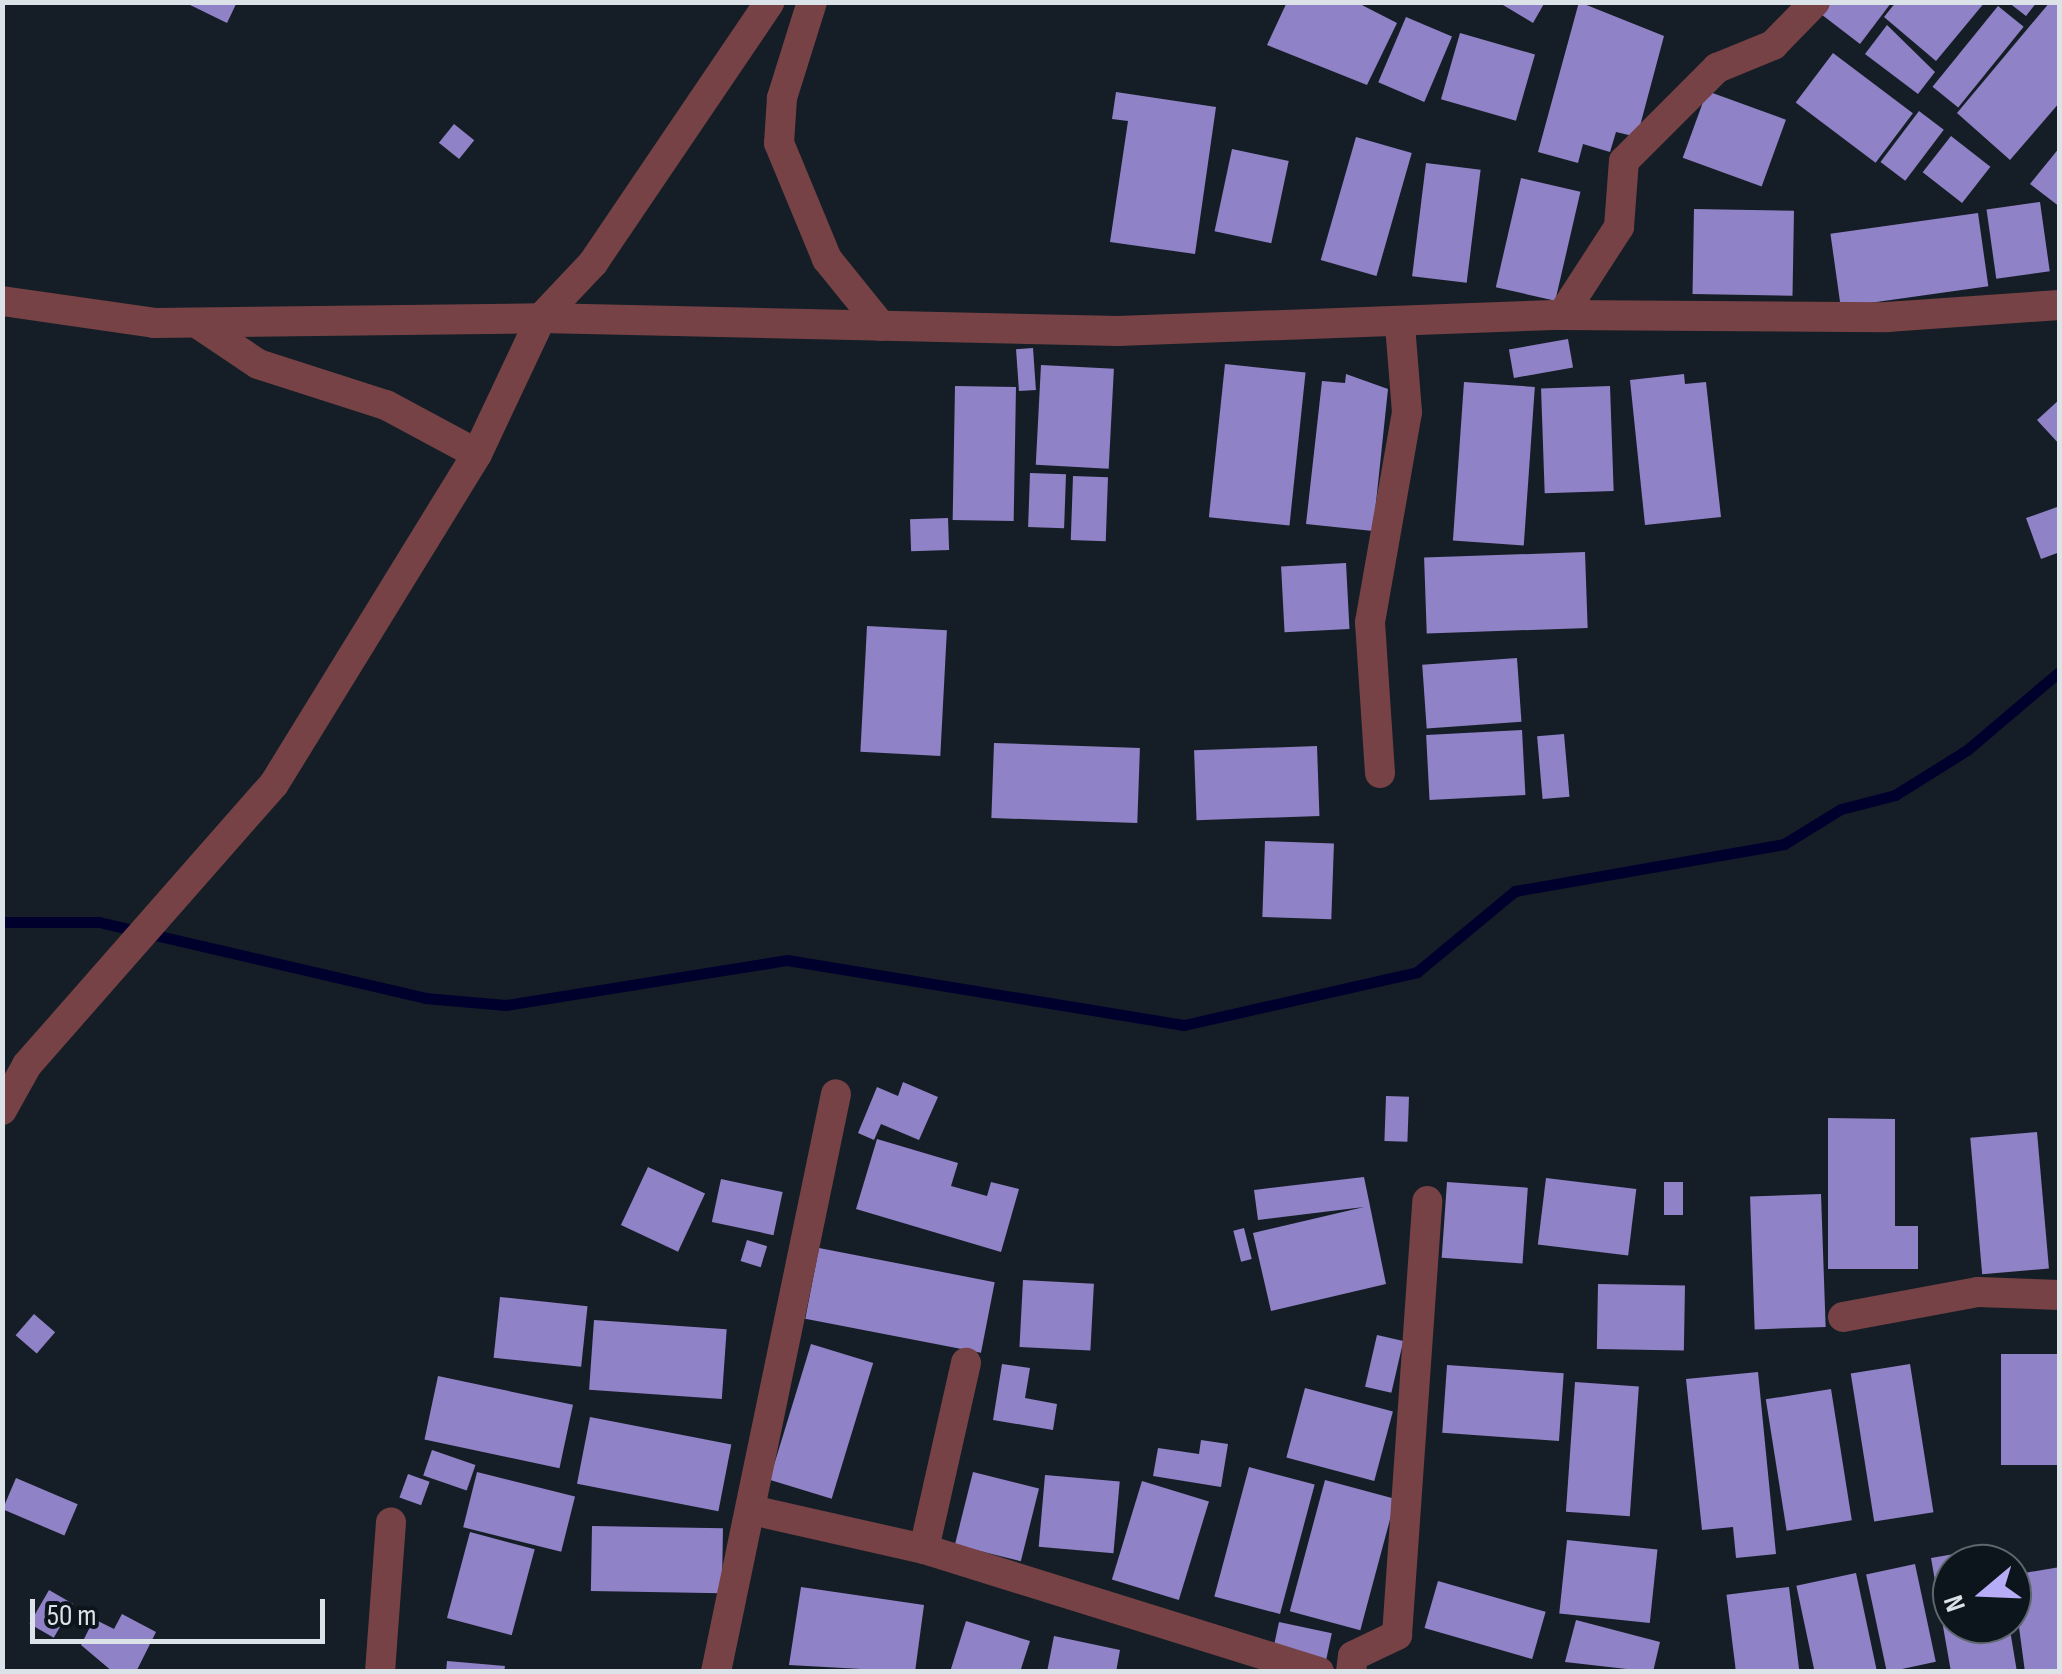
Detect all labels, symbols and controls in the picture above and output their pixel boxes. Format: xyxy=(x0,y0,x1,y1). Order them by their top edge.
north arrow xyxy=(1932,1544,2032,1644)
scale bar xyxy=(35,1579,330,1641)
text: N xyxy=(1937,1591,1973,1616)
text: 50 m xyxy=(47,1598,96,1634)

